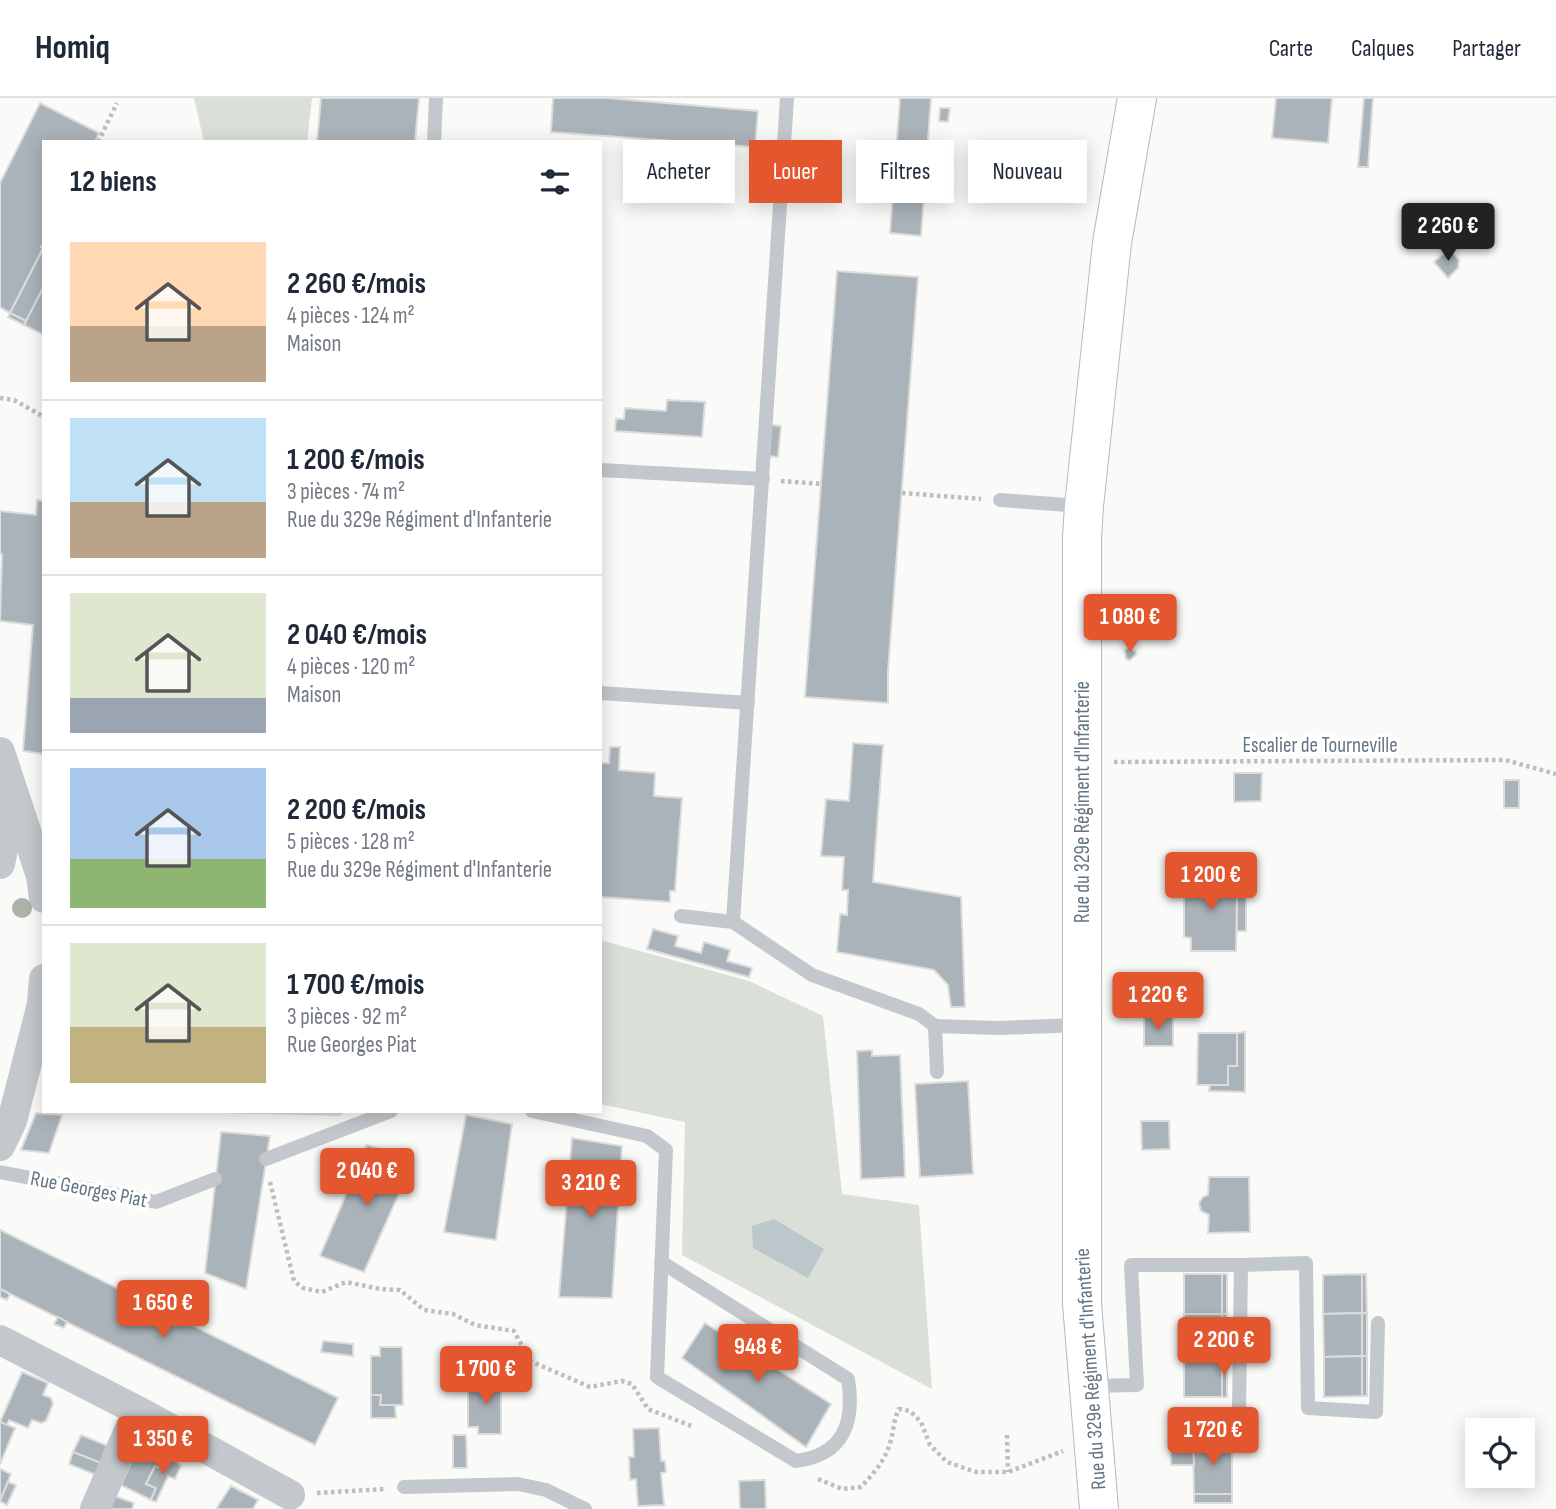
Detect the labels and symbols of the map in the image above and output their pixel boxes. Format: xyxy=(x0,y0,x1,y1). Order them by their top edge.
pin: 2 260 € xyxy=(1383,204,1513,263)
pin: 1 080 € xyxy=(1065,594,1195,654)
street label: Rue du 329e Régiment d'Infanterie xyxy=(1070,681,1095,923)
street label: Escalier de Tourneville xyxy=(1242,733,1398,758)
pin: 1 200 € xyxy=(1146,852,1276,912)
pin: 1 220 € xyxy=(1093,972,1223,1032)
pin: 2 040 € xyxy=(302,1148,432,1208)
pin: 3 210 € xyxy=(526,1160,656,1220)
street label: Rue Georges Piat xyxy=(28,1166,149,1213)
street label: Rue du 329e Régiment d'Infanterie xyxy=(1070,1247,1111,1491)
pin: 1 650 € xyxy=(98,1280,228,1340)
pin: 2 200 € xyxy=(1159,1318,1289,1377)
pin: 948 € xyxy=(709,1324,807,1384)
pin: 1 700 € xyxy=(421,1346,551,1406)
pin: 1 720 € xyxy=(1148,1408,1278,1467)
pin: 1 350 € xyxy=(98,1416,228,1476)

